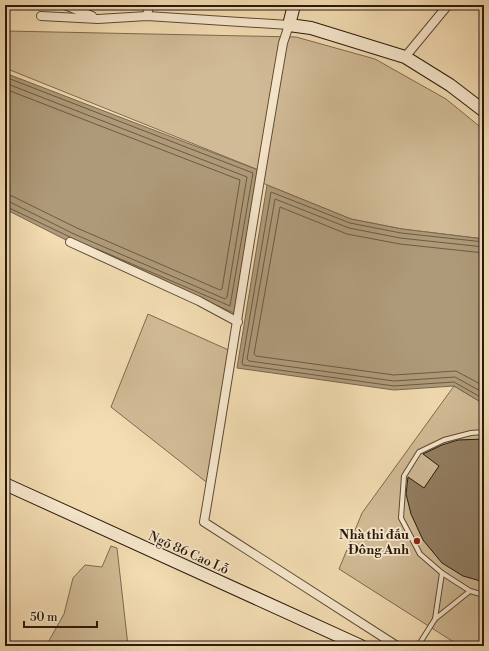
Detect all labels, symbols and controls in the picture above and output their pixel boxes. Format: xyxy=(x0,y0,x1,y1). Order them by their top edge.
place label: Nhà thi đấu Đông Anh xyxy=(339,527,409,558)
street label: Ngõ 86 Cao Lỗ xyxy=(146,528,231,578)
marker: Nhà thi đấu Đông Anh xyxy=(412,536,422,546)
scale bar xyxy=(24,603,97,629)
text: 50 m xyxy=(30,610,58,625)

